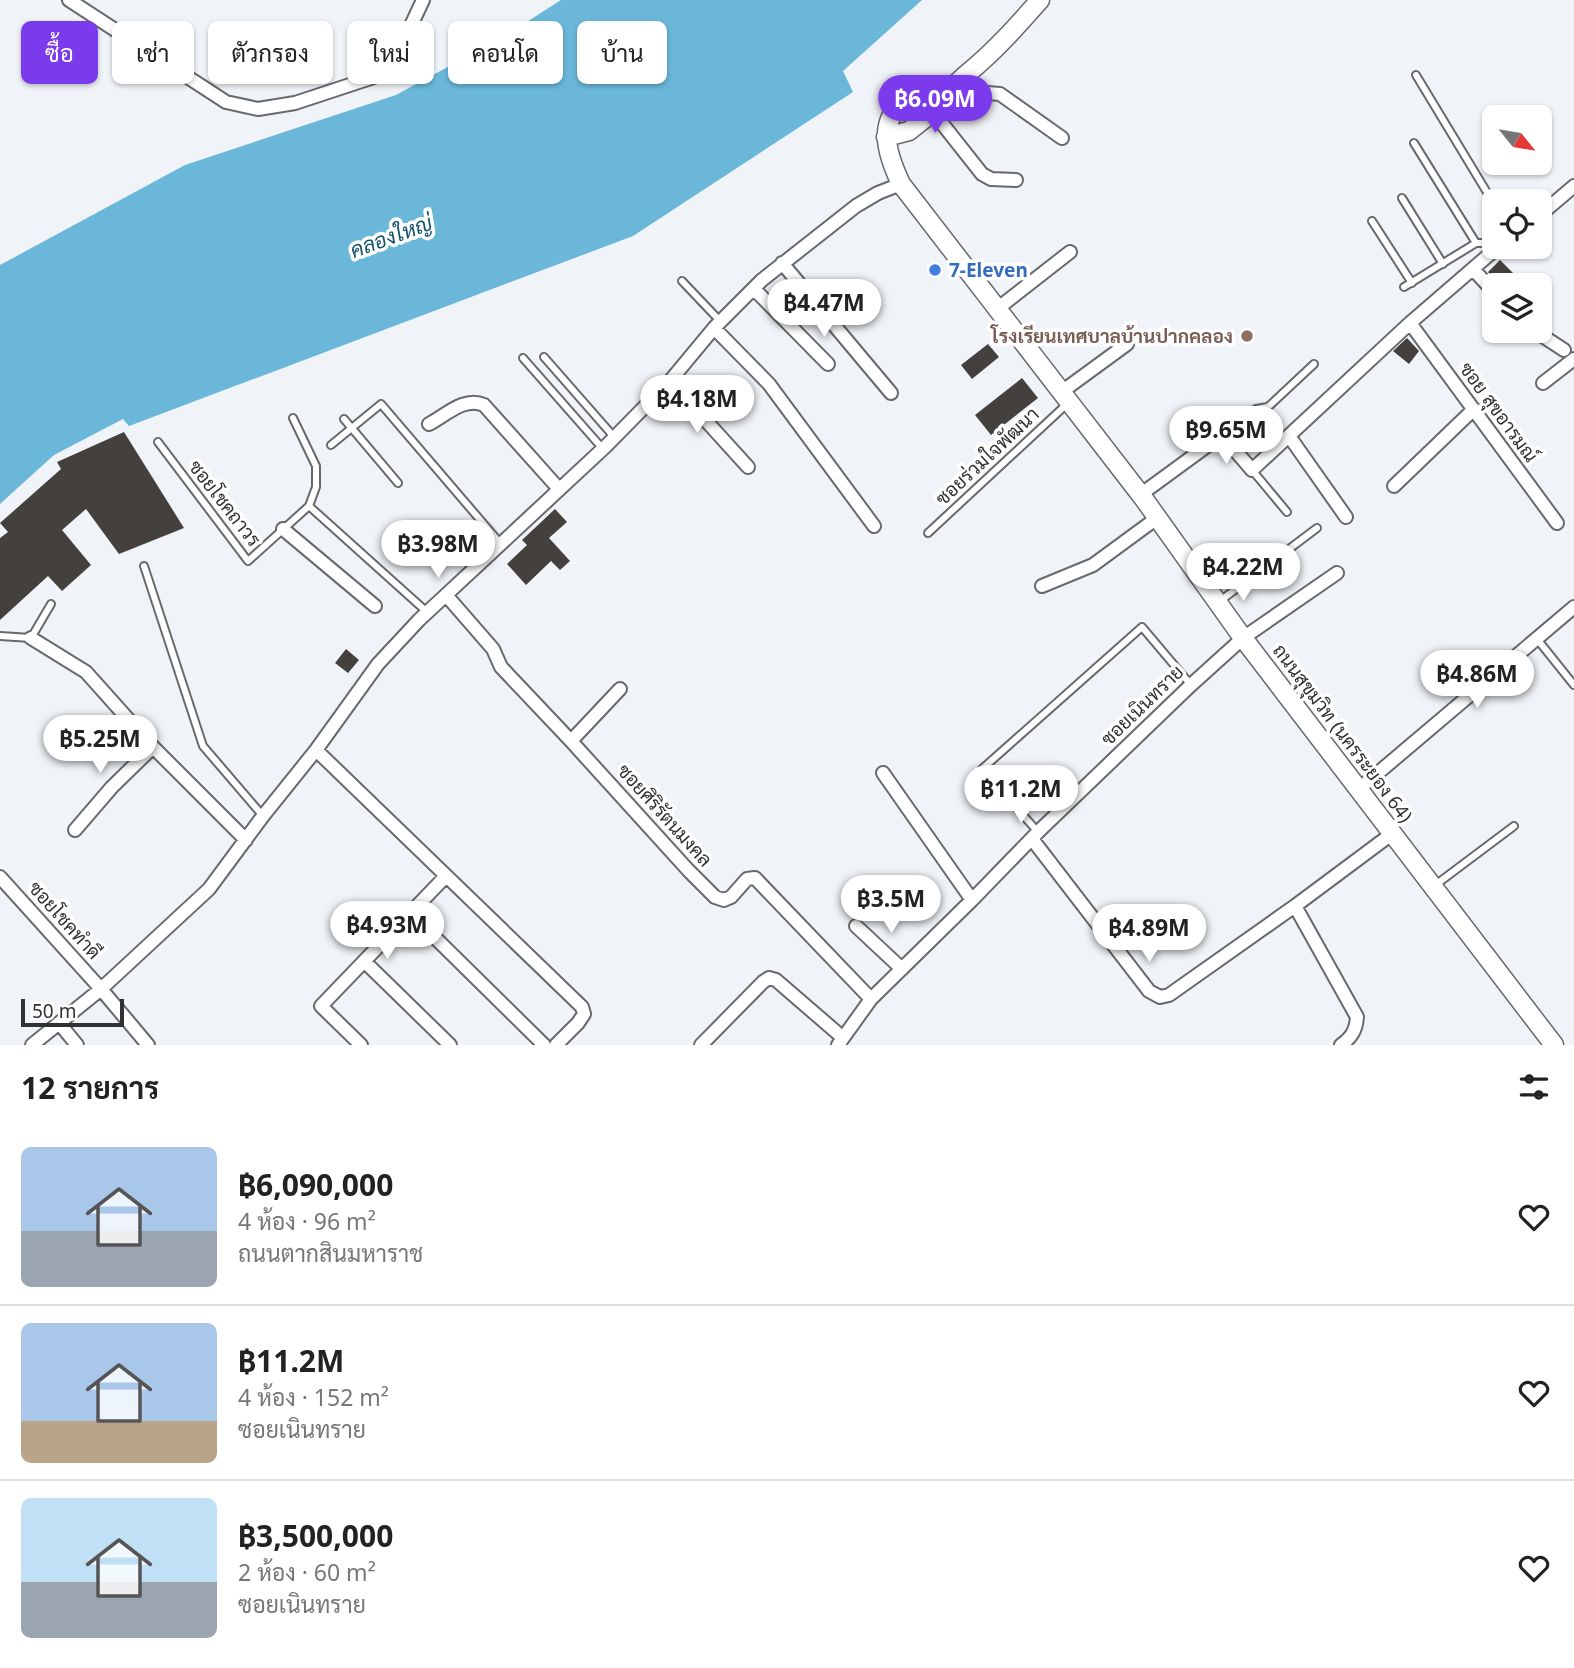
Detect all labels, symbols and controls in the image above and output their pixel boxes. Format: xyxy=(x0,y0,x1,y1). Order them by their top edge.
chip: ซื้อ xyxy=(21,21,98,84)
chip: เช่า xyxy=(112,21,194,84)
chip: ตัวกรอง xyxy=(208,21,333,84)
chip: ใหม่ xyxy=(347,21,434,84)
chip: คอนโด xyxy=(448,21,563,84)
chip: บ้าน xyxy=(577,21,667,84)
pin: ฿6.09M xyxy=(878,76,992,135)
text: ฿6.09M xyxy=(894,82,976,114)
north arrow xyxy=(1482,105,1552,175)
map controls xyxy=(1482,105,1552,343)
button: locate xyxy=(1482,189,1552,259)
water label: คลองใหญ่ xyxy=(346,208,437,264)
place label: 7-Eleven xyxy=(949,257,1028,283)
marker: 7-Eleven xyxy=(927,262,943,278)
button: layers xyxy=(1482,273,1552,343)
pin: ฿4.47M xyxy=(767,280,881,339)
text: ฿4.47M xyxy=(783,286,865,318)
place label: โรงเรียนเทศบาลบ้านปากคลอง xyxy=(990,323,1233,349)
marker: โรงเรียนเทศบาลบ้านปากคลอง xyxy=(1239,328,1255,344)
street label: ซอย สุขอารมณ์ xyxy=(1454,357,1544,467)
pin: ฿4.18M xyxy=(640,376,754,435)
text: ฿4.18M xyxy=(656,382,738,414)
street label: ซอยร่วมใจพัฒนา xyxy=(930,401,1044,511)
pin: ฿9.65M xyxy=(1169,406,1283,466)
text: ฿9.65M xyxy=(1185,413,1267,445)
street label: ซอยโชคถาวร xyxy=(183,454,267,552)
pin: ฿3.98M xyxy=(381,520,495,580)
text: ฿3.98M xyxy=(397,527,479,559)
pin: ฿4.22M xyxy=(1186,544,1300,603)
text: ฿4.22M xyxy=(1202,550,1284,582)
street label: ถนนสุขุมวิท (นครระยอง 64) xyxy=(1267,638,1419,828)
pin: ฿4.86M xyxy=(1420,650,1534,710)
text: ฿4.86M xyxy=(1436,657,1518,689)
street label: ซอยเนินทราย xyxy=(1095,659,1189,751)
pin: ฿5.25M xyxy=(43,716,157,775)
text: ฿5.25M xyxy=(59,722,141,754)
street label: ซอยศิริรัตนมงคล xyxy=(612,758,718,872)
pin: ฿11.2M xyxy=(964,766,1078,825)
text: ฿11.2M xyxy=(980,772,1062,804)
street label: ซอยโชคทำดี xyxy=(23,875,107,965)
pin: ฿3.5M xyxy=(842,876,940,935)
text: ฿3.5M xyxy=(857,882,925,914)
pin: ฿4.93M xyxy=(330,902,444,961)
pin: ฿4.89M xyxy=(1092,904,1206,964)
text: ฿4.93M xyxy=(346,908,428,940)
text: ฿4.89M xyxy=(1108,911,1190,943)
scale bar xyxy=(21,996,124,1028)
text: 50 m xyxy=(32,998,76,1024)
text: 12 รายการ xyxy=(21,1067,159,1108)
icon: filters xyxy=(1515,1068,1553,1106)
text: ฿6,090,000 xyxy=(238,1164,393,1205)
icon: home xyxy=(77,1175,161,1259)
icon: heart xyxy=(1515,1198,1553,1236)
text: 4 ห้อง · 96 m² xyxy=(238,1205,376,1237)
text: ถนนตากสินมหาราช xyxy=(238,1237,423,1269)
text: ฿11.2M xyxy=(238,1340,344,1381)
icon: home xyxy=(77,1351,161,1435)
icon: heart xyxy=(1515,1374,1553,1412)
text: 4 ห้อง · 152 m² xyxy=(238,1381,389,1413)
text: ซอยเนินทราย xyxy=(238,1413,366,1445)
text: ฿3,500,000 xyxy=(238,1515,393,1556)
icon: home xyxy=(77,1526,161,1610)
icon: heart xyxy=(1515,1549,1553,1587)
text: 2 ห้อง · 60 m² xyxy=(238,1556,376,1588)
text: ซอยเนินทราย xyxy=(238,1588,366,1620)

